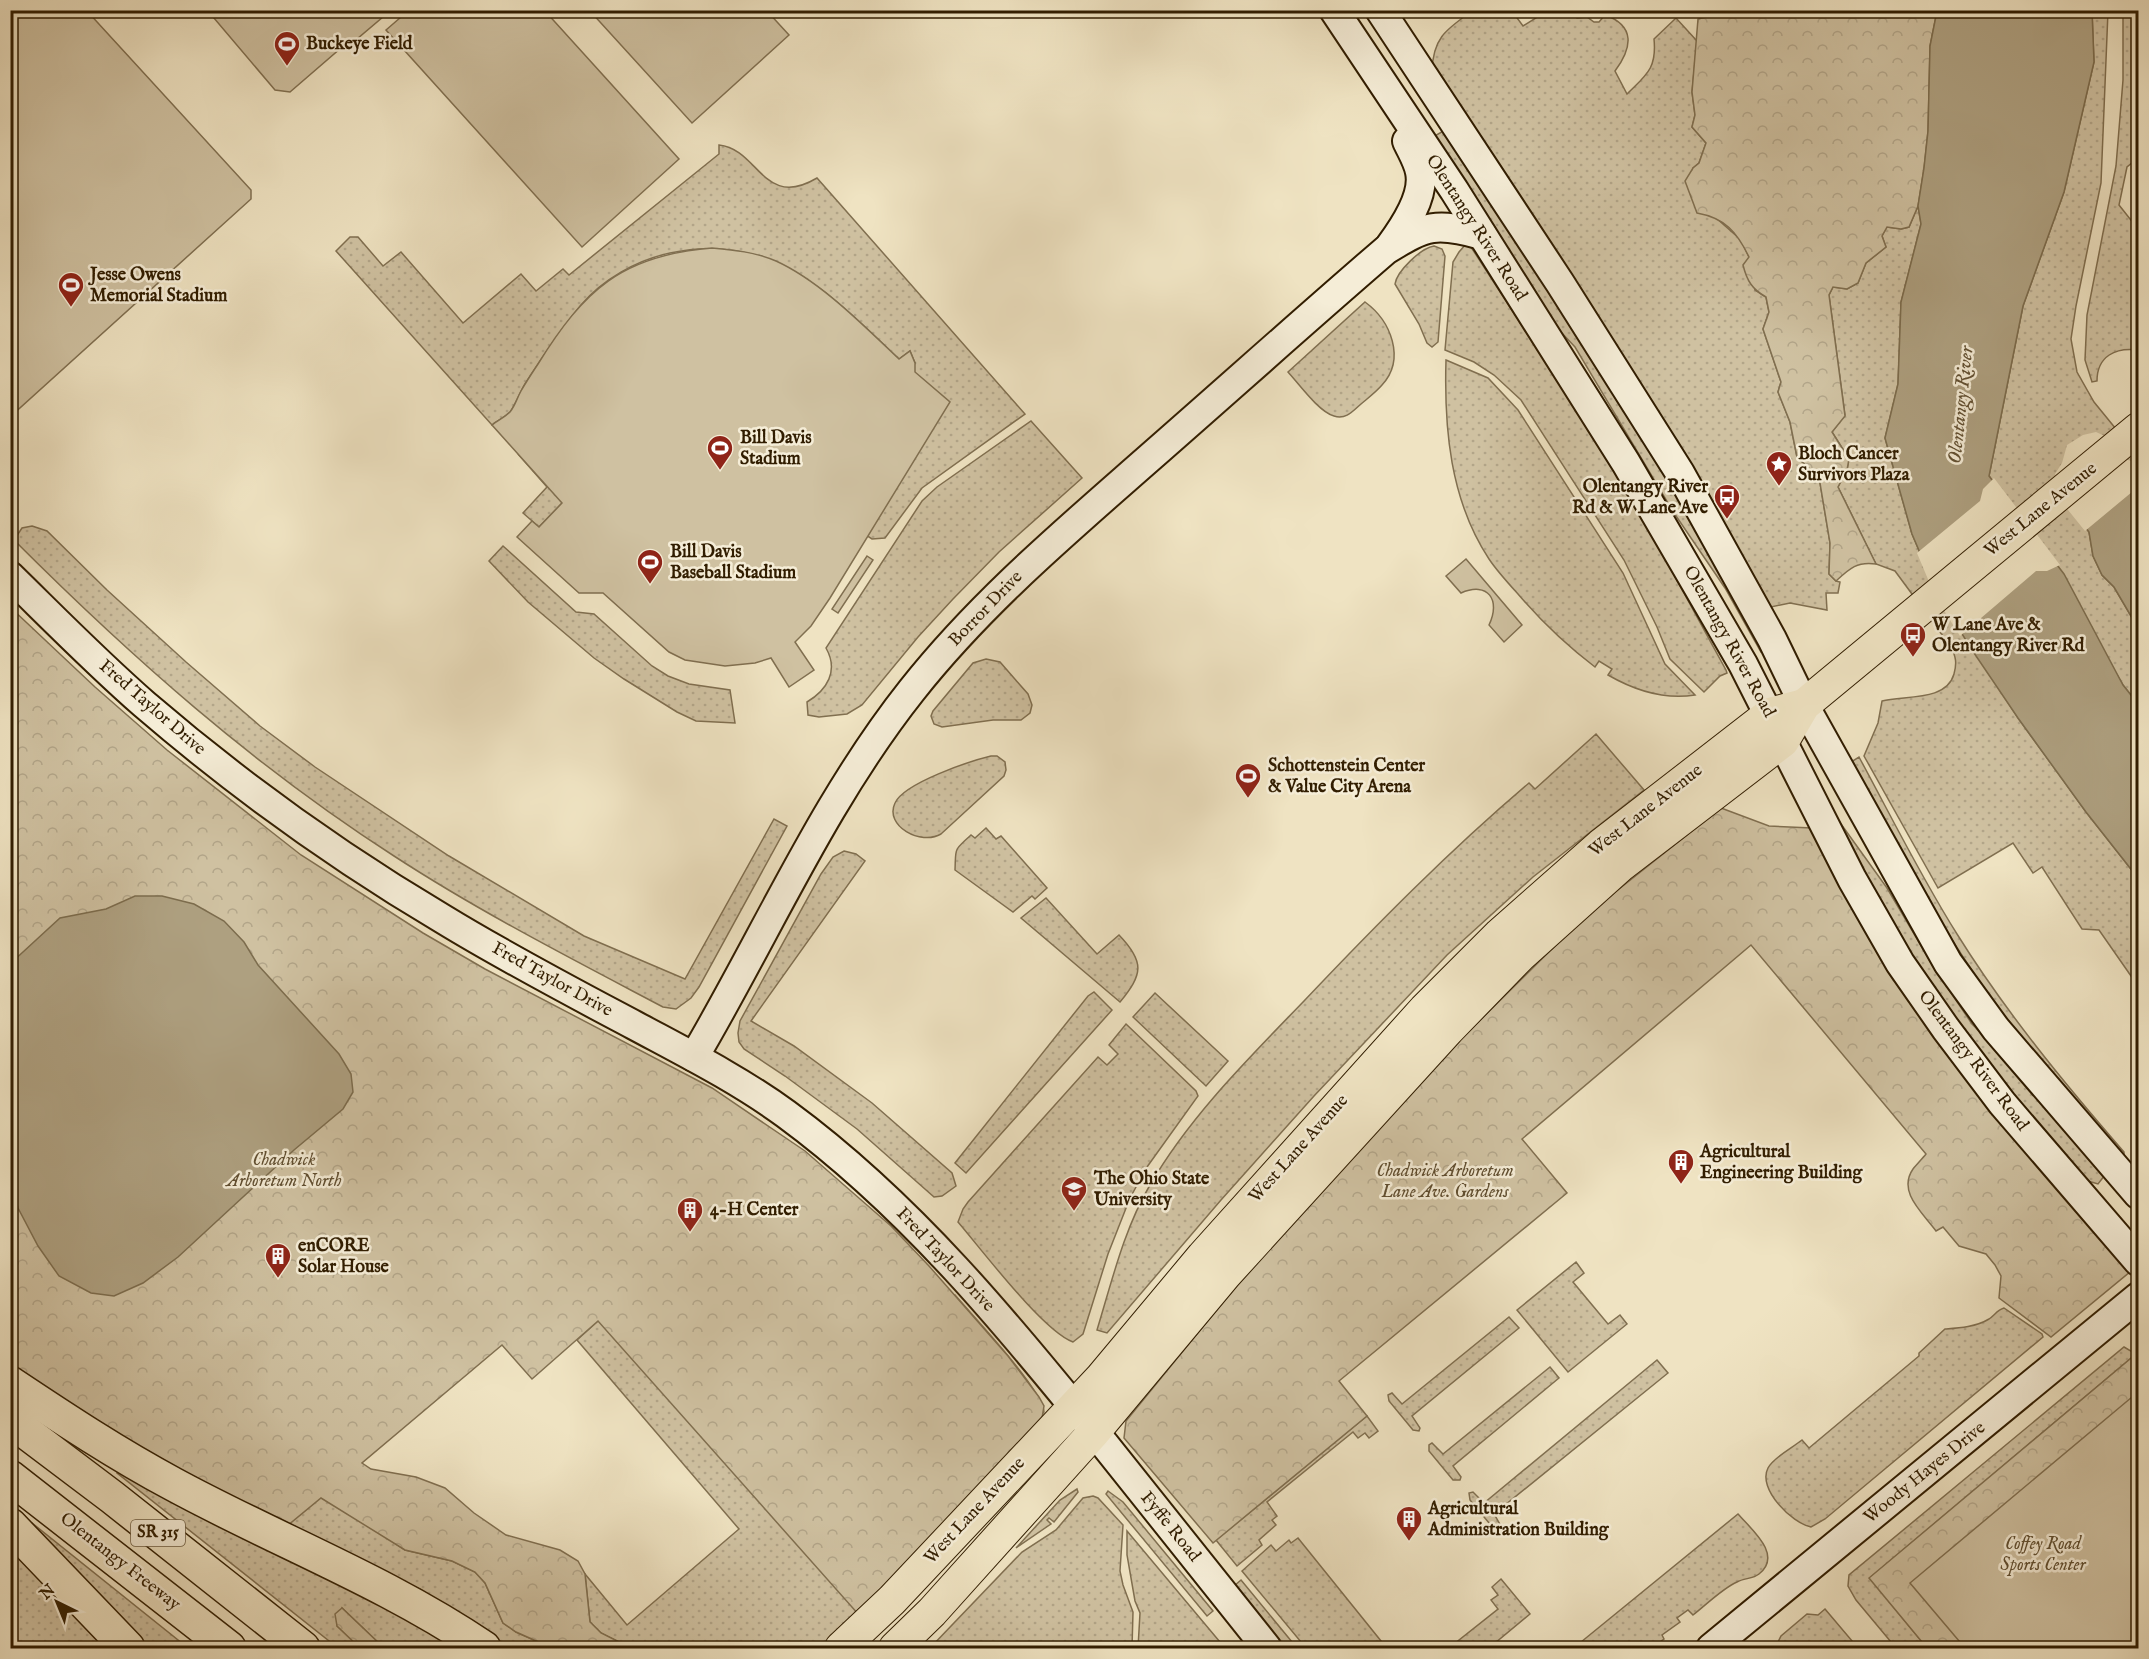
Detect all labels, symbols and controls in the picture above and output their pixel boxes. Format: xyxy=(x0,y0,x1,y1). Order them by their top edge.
sports icon: Buckeye Field xyxy=(272,29,302,67)
place label: Buckeye Field xyxy=(306,33,413,56)
street label: Olentangy River Road xyxy=(1420,150,1532,306)
place label: Jesse Owens Memorial Stadium xyxy=(88,264,227,308)
sports icon: Jesse Owens Memorial Stadium xyxy=(56,270,86,308)
water label: Olentangy River xyxy=(1942,344,1981,465)
place label: Bill Davis Stadium xyxy=(740,427,812,471)
sports icon: Bill Davis Stadium xyxy=(705,433,735,471)
place label: Bloch Cancer Survivors Plaza xyxy=(1798,443,1911,487)
place icon: Bloch Cancer Survivors Plaza xyxy=(1764,449,1794,487)
street label: West Lane Avenue xyxy=(1980,458,2102,562)
place label: Olentangy River Rd & W Lane Ave xyxy=(1572,476,1709,520)
bus stop icon: Olentangy River Rd & W Lane Ave xyxy=(1712,482,1742,520)
place label: Bill Davis Baseball Stadium xyxy=(670,541,796,585)
sports icon: Bill Davis Baseball Stadium xyxy=(635,547,665,585)
street label: Olentangy River Road xyxy=(1678,562,1780,722)
street label: Borror Drive xyxy=(944,566,1028,652)
place label: W Lane Ave & Olentangy River Rd xyxy=(1931,614,2085,658)
bus stop icon: W Lane Ave & Olentangy River Rd xyxy=(1898,620,1928,658)
street label: Fred Taylor Drive xyxy=(94,655,210,761)
place label: Schottenstein Center & Value City Arena xyxy=(1268,755,1426,799)
street label: West Lane Avenue xyxy=(1584,759,1708,863)
sports icon: Schottenstein Center & Value City Arena xyxy=(1233,761,1263,799)
street label: Fred Taylor Drive xyxy=(488,937,616,1023)
street label: Olentangy River Road xyxy=(1913,986,2034,1136)
street label: West Lane Avenue xyxy=(1244,1090,1354,1208)
place label: Agricultural Engineering Building xyxy=(1699,1141,1863,1185)
building icon: Agricultural Engineering Building xyxy=(1666,1147,1696,1185)
park label: Chadwick Arboretum North xyxy=(225,1149,342,1193)
park label: Chadwick Arboretum Lane Ave. Gardens xyxy=(1376,1160,1514,1204)
place label: The Ohio State University xyxy=(1093,1168,1210,1212)
school or university icon: The Ohio State University xyxy=(1059,1174,1089,1212)
building icon: 4-H Center xyxy=(675,1195,705,1233)
place label: 4-H Center xyxy=(710,1199,799,1222)
street label: Fred Taylor Drive xyxy=(891,1203,999,1317)
place label: enCORE Solar House xyxy=(298,1235,390,1279)
building icon: enCORE Solar House xyxy=(263,1241,293,1279)
street label: Woody Hayes Drive xyxy=(1859,1417,1991,1529)
street label: West Lane Avenue xyxy=(919,1453,1031,1569)
street label: Fyffe Road xyxy=(1135,1487,1206,1567)
place label: Agricultural Administration Building xyxy=(1427,1498,1610,1542)
building icon: Agricultural Administration Building xyxy=(1394,1504,1424,1542)
street label: Olentangy Freeway xyxy=(55,1508,185,1616)
road number: SR 315 xyxy=(131,1520,185,1546)
park label: Coffey Road Sports Center xyxy=(2000,1533,2087,1577)
north arrow xyxy=(27,1572,87,1632)
text: N xyxy=(36,1580,60,1605)

